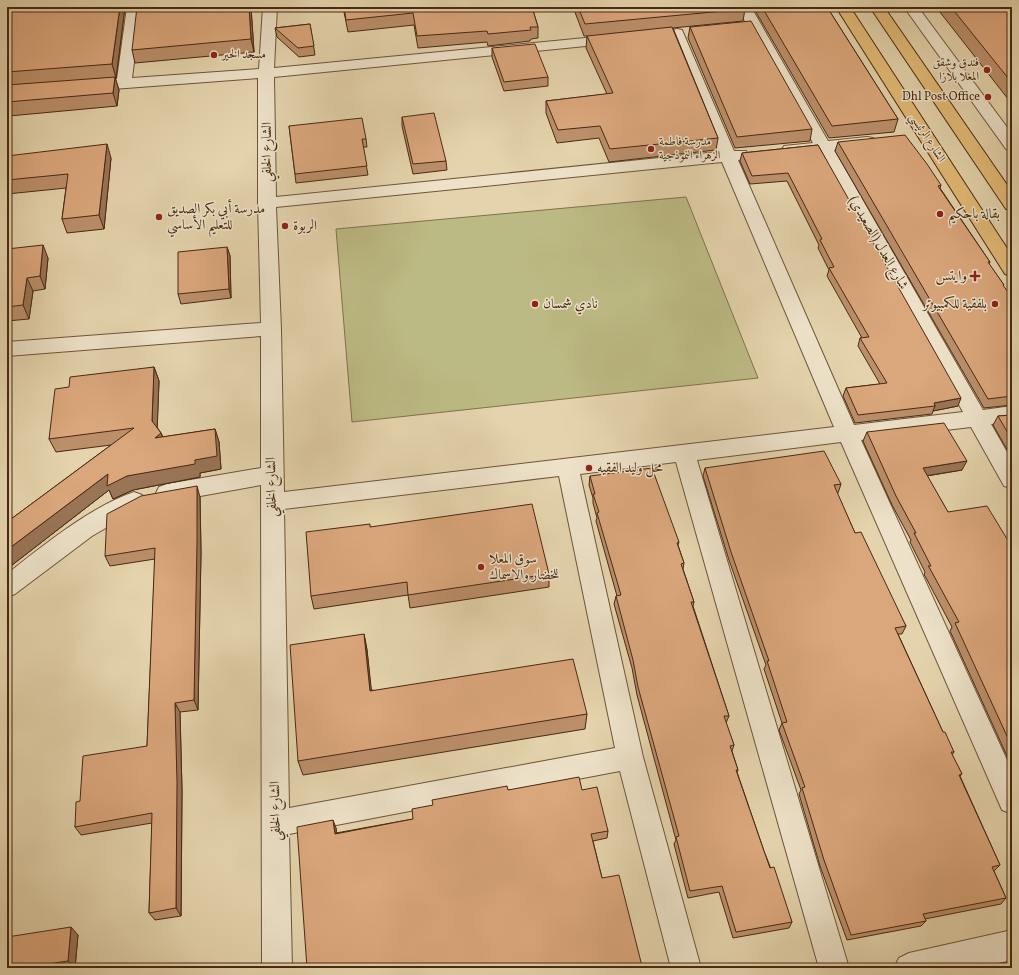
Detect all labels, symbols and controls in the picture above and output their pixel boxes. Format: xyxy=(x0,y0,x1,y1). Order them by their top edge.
place label: مسجد الخير xyxy=(220,47,266,63)
marker: مسجد الخير xyxy=(209,50,219,60)
place label: فندق وشقق المعلا بلازا xyxy=(933,55,979,85)
marker: فندق وشقق المعلا بلازا xyxy=(982,65,992,75)
place label: Dhl Post Office xyxy=(902,89,980,105)
marker: Dhl Post Office xyxy=(983,92,993,102)
street label: الشارع الرئيسي xyxy=(903,110,949,167)
street label: الشارع الخلفي xyxy=(258,122,280,182)
place label: مدرسة فاطمة الزهراء النموذجية xyxy=(659,134,721,164)
marker: مدرسة فاطمة الزهراء النموذجية xyxy=(646,144,656,154)
street label: شارع العدل (الصعيدي) xyxy=(843,193,913,294)
place label: مدرسة أبي بكر الصديق للتعليم الأساسي xyxy=(167,198,265,238)
place label: بقالة باحكيم xyxy=(948,205,1000,227)
marker: بقالة باحكيم xyxy=(935,209,945,219)
marker: مدرسة أبي بكر الصديق للتعليم الأساسي xyxy=(154,212,164,222)
place label: الربوة xyxy=(293,217,317,236)
marker: الربوة xyxy=(280,221,290,231)
place label: وايتس xyxy=(935,267,967,286)
marker: وايتس xyxy=(970,271,980,281)
place label: نادي شمسان xyxy=(543,295,598,315)
place label: بلفقية للكمبيوتر xyxy=(921,295,987,314)
marker: نادي شمسان xyxy=(530,299,540,309)
marker: بلفقية للكمبيوتر xyxy=(990,299,1000,309)
street label: الشارع الخلفي xyxy=(262,457,285,517)
place label: محل وليد الفقيه xyxy=(597,459,663,478)
marker: محل وليد الفقيه xyxy=(584,463,594,473)
place label: سوق المعلا للخضار والاسماك xyxy=(489,550,560,585)
marker: سوق المعلا للخضار والاسماك xyxy=(476,562,486,572)
street label: الشارع الخلفي xyxy=(266,781,289,841)

